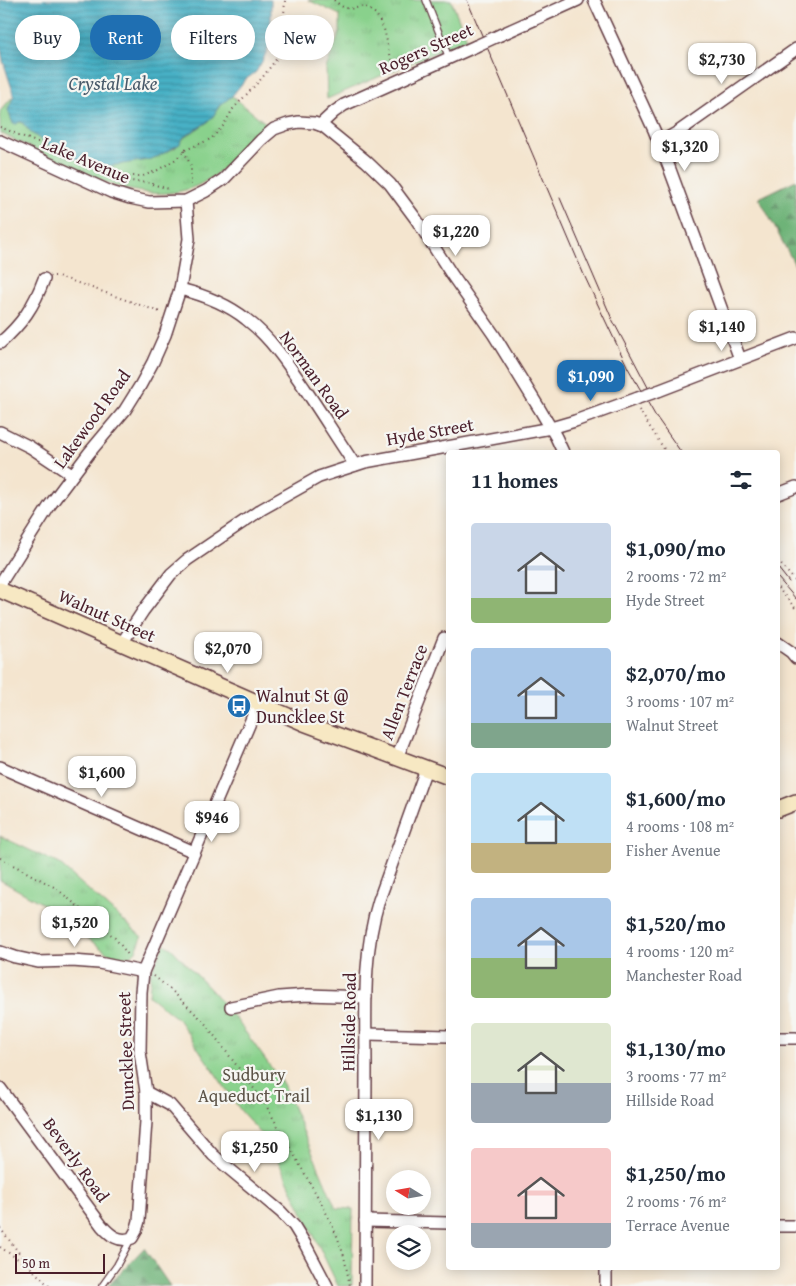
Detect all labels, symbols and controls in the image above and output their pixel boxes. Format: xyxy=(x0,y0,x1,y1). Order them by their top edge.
chip: Buy xyxy=(15,15,80,60)
chip: Rent xyxy=(90,15,161,60)
chip: Filters xyxy=(171,15,255,60)
chip: New xyxy=(265,15,334,60)
street label: Rogers Street xyxy=(374,15,478,81)
pin: $2,730 xyxy=(681,42,763,85)
text: $2,730 xyxy=(699,47,745,71)
water label: Crystal Lake xyxy=(69,69,158,97)
street label: Lake Avenue xyxy=(38,129,135,190)
pin: $1,320 xyxy=(644,130,726,172)
text: $1,320 xyxy=(662,134,708,158)
pin: $1,220 xyxy=(415,214,497,257)
text: $1,220 xyxy=(433,219,479,243)
pin: $1,140 xyxy=(681,310,763,352)
text: $1,140 xyxy=(699,314,745,338)
street label: Norman Road xyxy=(273,325,356,425)
pin: $1,090 xyxy=(550,360,632,402)
street label: Lakewood Road xyxy=(46,363,137,474)
text: $1,090 xyxy=(568,364,614,388)
street label: Hyde Street xyxy=(384,410,476,452)
text: 11 homes xyxy=(471,465,558,496)
icon: filters xyxy=(727,466,755,494)
text: $1,090/mo xyxy=(626,533,726,564)
icon: home xyxy=(511,543,571,603)
text: 2 rooms · 72 m² xyxy=(626,564,726,588)
street label: Walnut Street xyxy=(54,582,161,649)
text: Hyde Street xyxy=(626,588,705,612)
pin: $2,070 xyxy=(187,632,269,674)
text: $2,070 xyxy=(205,636,251,660)
street label: Allen Terrace xyxy=(373,640,434,744)
text: $2,070/mo xyxy=(626,658,726,689)
icon: home xyxy=(511,668,571,728)
place label: Walnut St @ Duncklee St xyxy=(256,682,348,730)
text: 3 rooms · 107 m² xyxy=(626,689,734,713)
bus stop icon: Walnut St @ Duncklee St xyxy=(226,693,252,719)
text: Walnut Street xyxy=(626,713,718,737)
pin: $1,600 xyxy=(61,756,143,798)
text: $1,600 xyxy=(79,760,125,784)
text: $1,600/mo xyxy=(626,783,726,814)
icon: home xyxy=(511,793,571,853)
pin: $946 xyxy=(182,800,242,843)
text: $946 xyxy=(195,805,229,829)
text: 4 rooms · 108 m² xyxy=(626,814,734,838)
text: Fisher Avenue xyxy=(626,838,720,862)
pin: $1,520 xyxy=(34,906,116,948)
text: $1,520/mo xyxy=(626,908,726,939)
text: $1,520 xyxy=(52,910,98,934)
icon: home xyxy=(511,918,571,978)
text: 4 rooms · 120 m² xyxy=(626,939,734,963)
text: Manchester Road xyxy=(626,963,742,987)
street label: Hillside Road xyxy=(334,972,363,1072)
street label: Duncklee Street xyxy=(110,990,141,1111)
text: $1,130/mo xyxy=(626,1033,726,1064)
icon: home xyxy=(511,1043,571,1103)
park label: Sudbury Aqueduct Trail xyxy=(198,1061,310,1109)
text: 3 rooms · 77 m² xyxy=(626,1064,726,1088)
text: Hillside Road xyxy=(626,1088,714,1112)
pin: $1,130 xyxy=(338,1098,420,1141)
text: $1,130 xyxy=(356,1103,402,1127)
street label: Beverly Road xyxy=(36,1112,117,1208)
pin: $1,250 xyxy=(214,1130,296,1173)
text: $1,250 xyxy=(232,1135,278,1159)
text: $1,250/mo xyxy=(626,1158,726,1189)
icon: home xyxy=(511,1168,571,1228)
north arrow xyxy=(386,1170,431,1215)
map controls xyxy=(386,1170,431,1270)
text: 2 rooms · 76 m² xyxy=(626,1189,726,1213)
text: Terrace Avenue xyxy=(626,1213,730,1237)
button: layers xyxy=(386,1225,431,1270)
scale bar xyxy=(15,1251,105,1274)
text: 50 m xyxy=(22,1253,50,1273)

